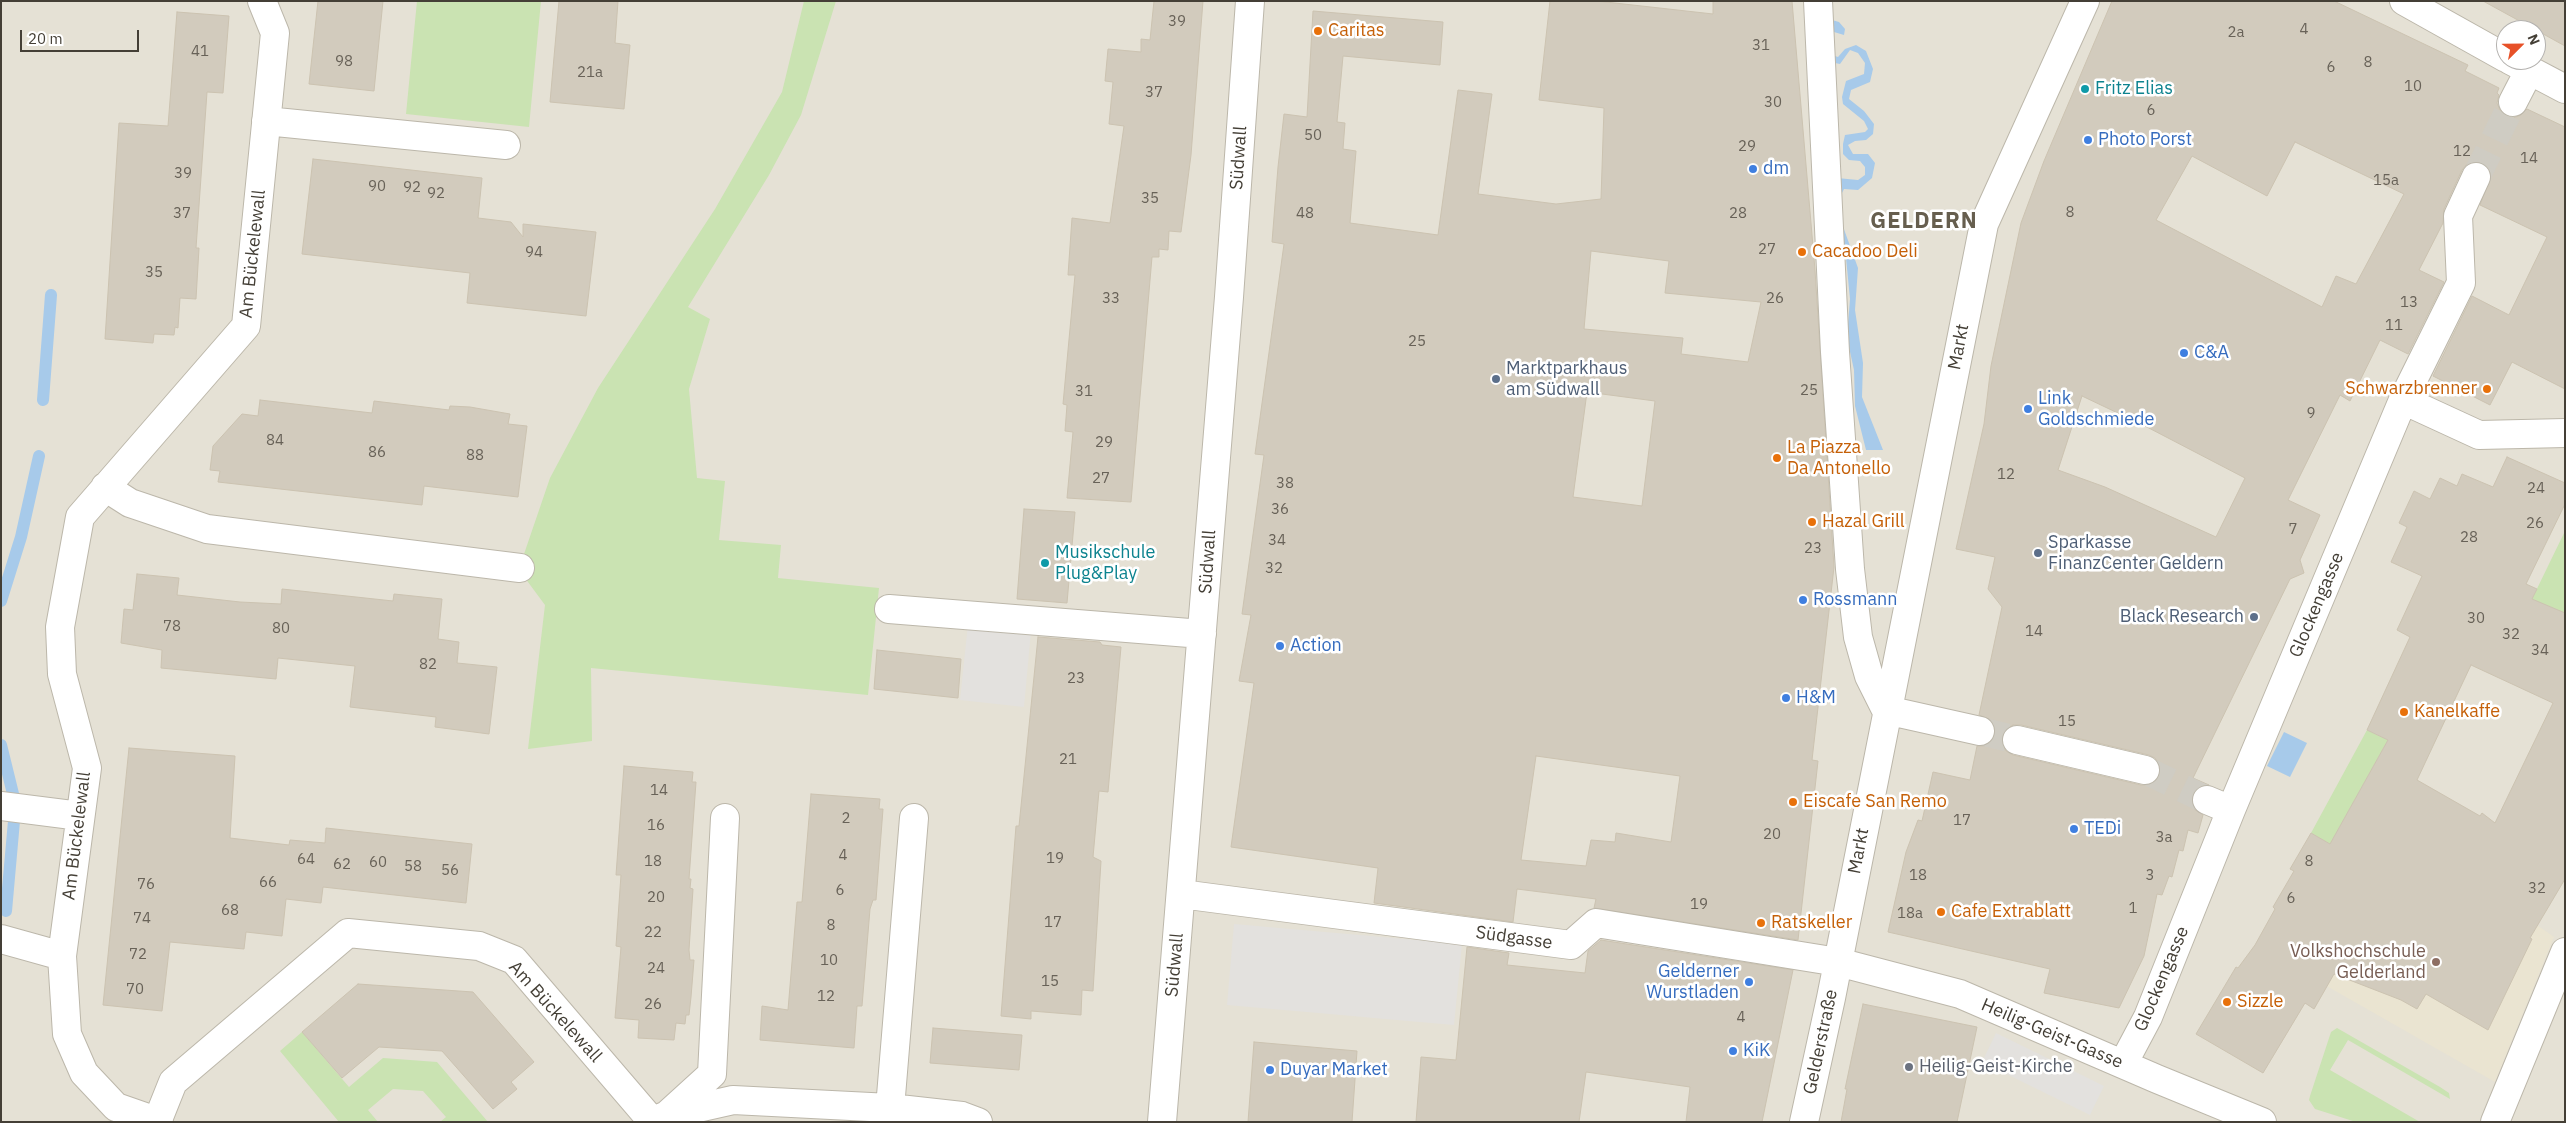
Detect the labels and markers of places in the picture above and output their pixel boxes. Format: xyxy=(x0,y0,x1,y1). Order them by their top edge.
place label: Caritas xyxy=(1328,20,1385,42)
marker: Caritas xyxy=(1312,25,1324,37)
place label: Fritz Elias xyxy=(2095,78,2173,100)
marker: Fritz Elias xyxy=(2079,83,2091,95)
place label: Photo Porst xyxy=(2098,129,2192,151)
marker: Photo Porst xyxy=(2082,134,2094,146)
place label: dm xyxy=(1763,158,1789,180)
marker: dm xyxy=(1747,163,1759,175)
place label: Cacadoo Deli xyxy=(1812,241,1918,263)
marker: Cacadoo Deli xyxy=(1796,246,1808,258)
place label: C&A xyxy=(2194,342,2229,364)
marker: C&A xyxy=(2178,347,2190,359)
place label: Marktparkhaus am Südwall xyxy=(1506,358,1627,400)
marker: Marktparkhaus am Südwall xyxy=(1490,373,1502,385)
place label: Schwarzbrenner xyxy=(2345,378,2477,400)
marker: Schwarzbrenner xyxy=(2481,383,2493,395)
place label: Link Goldschmiede xyxy=(2038,388,2154,430)
marker: Link Goldschmiede xyxy=(2022,403,2034,415)
place label: La Piazza Da Antonello xyxy=(1787,437,1891,479)
marker: La Piazza Da Antonello xyxy=(1771,452,1783,464)
place label: Hazal Grill xyxy=(1822,511,1905,533)
marker: Hazal Grill xyxy=(1806,516,1818,528)
place label: Sparkasse FinanzCenter Geldern xyxy=(2048,532,2224,574)
place label: Musikschule Plug&Play xyxy=(1055,542,1155,584)
marker: Sparkasse FinanzCenter Geldern xyxy=(2032,547,2044,559)
marker: Musikschule Plug&Play xyxy=(1039,557,1051,569)
place label: Rossmann xyxy=(1813,589,1898,611)
marker: Rossmann xyxy=(1797,594,1809,606)
place label: Black Research xyxy=(2120,606,2244,628)
marker: Black Research xyxy=(2248,611,2260,623)
place label: Action xyxy=(1290,635,1342,657)
marker: Action xyxy=(1274,640,1286,652)
place label: H&M xyxy=(1796,687,1836,709)
marker: H&M xyxy=(1780,692,1792,704)
place label: Kanelkaffe xyxy=(2414,701,2500,723)
marker: Kanelkaffe xyxy=(2398,706,2410,718)
place label: Eiscafe San Remo xyxy=(1803,791,1947,813)
marker: Eiscafe San Remo xyxy=(1787,796,1799,808)
place label: TEDi xyxy=(2084,818,2121,840)
marker: TEDi xyxy=(2068,823,2080,835)
place label: Cafe Extrablatt xyxy=(1951,901,2071,923)
marker: Cafe Extrablatt xyxy=(1935,906,1947,918)
place label: Ratskeller xyxy=(1771,912,1852,934)
marker: Ratskeller xyxy=(1755,917,1767,929)
place label: Volkshochschule Gelderland xyxy=(2290,941,2426,984)
marker: Volkshochschule Gelderland xyxy=(2430,956,2442,968)
place label: Gelderner Wurstladen xyxy=(1646,961,1739,1004)
marker: Gelderner Wurstladen xyxy=(1743,976,1755,988)
place label: Sizzle xyxy=(2237,991,2283,1013)
marker: Sizzle xyxy=(2221,996,2233,1008)
place label: KiK xyxy=(1743,1040,1770,1062)
marker: KiK xyxy=(1727,1045,1739,1057)
place label: Heilig-Geist-Kirche xyxy=(1919,1056,2073,1078)
place label: Duyar Market xyxy=(1280,1059,1388,1081)
marker: Heilig-Geist-Kirche xyxy=(1903,1061,1915,1073)
marker: Duyar Market xyxy=(1264,1064,1276,1076)

